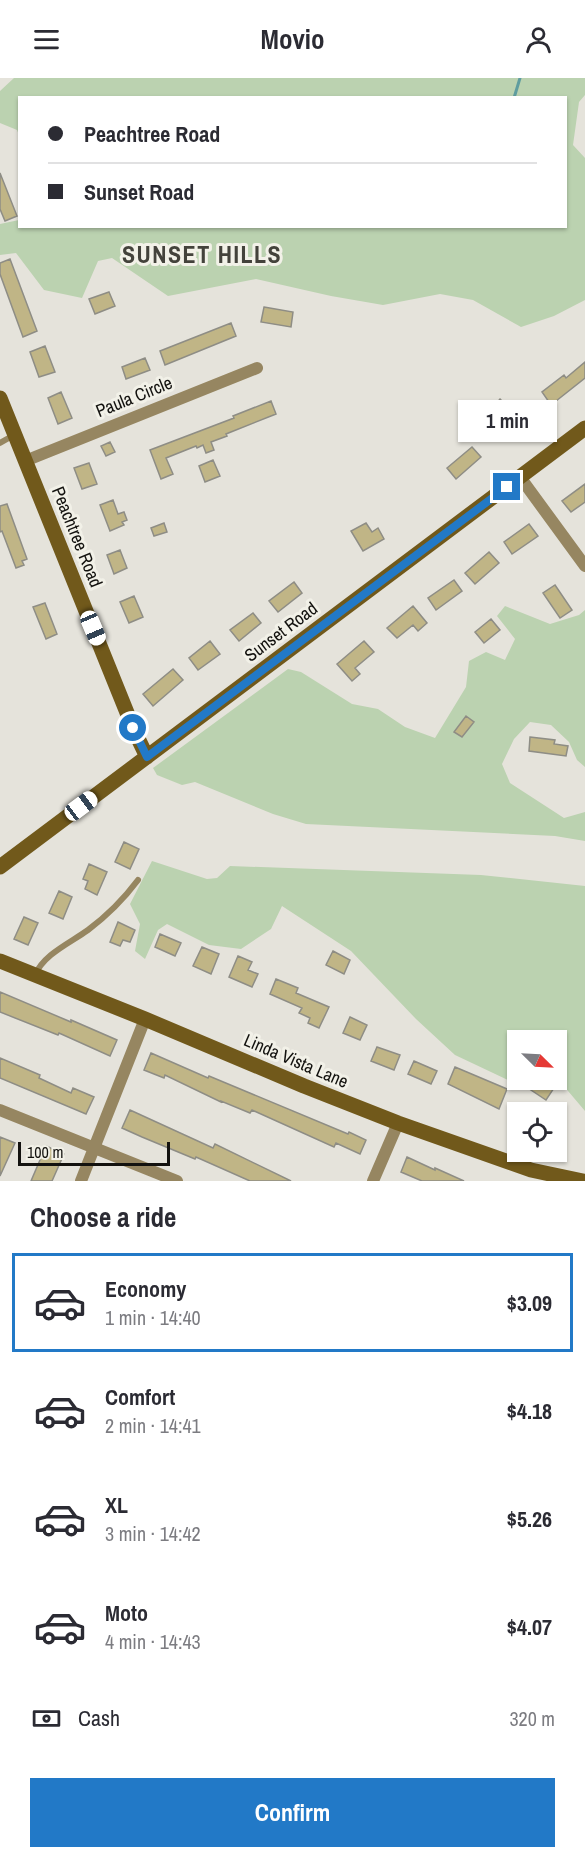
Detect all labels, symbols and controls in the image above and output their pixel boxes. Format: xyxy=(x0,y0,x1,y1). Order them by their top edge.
text: Movio xyxy=(261,21,324,57)
icon: menu xyxy=(30,23,63,56)
icon: person xyxy=(522,23,555,56)
text: Peachtree Road xyxy=(84,119,220,149)
text: Sunset Road xyxy=(84,177,194,207)
district label: SUNSET HILLS xyxy=(122,238,282,270)
street label: Paula Circle xyxy=(92,370,176,423)
callout: 1 min xyxy=(458,400,556,442)
text: 1 min xyxy=(486,407,529,434)
route end xyxy=(493,473,520,500)
street label: Peachtree Road xyxy=(46,483,109,591)
street label: Sunset Road xyxy=(239,596,322,667)
car xyxy=(78,608,108,648)
route start xyxy=(119,714,146,741)
car xyxy=(61,788,101,824)
street label: Linda Vista Lane xyxy=(240,1027,352,1094)
north arrow xyxy=(507,1030,567,1090)
map controls xyxy=(507,1030,567,1162)
button: locate xyxy=(507,1102,567,1162)
scale bar xyxy=(18,1139,170,1166)
text: 100 m xyxy=(27,1141,63,1163)
text: Choose a ride xyxy=(30,1199,176,1235)
text: Economy xyxy=(105,1274,186,1304)
icon: car xyxy=(33,1276,87,1330)
text: $3.09 xyxy=(507,1288,552,1318)
text: 1 min · 14:40 xyxy=(105,1304,201,1331)
text: Comfort xyxy=(105,1382,175,1412)
icon: car xyxy=(33,1384,87,1438)
text: $4.18 xyxy=(507,1396,552,1426)
text: 2 min · 14:41 xyxy=(105,1412,201,1439)
text: XL xyxy=(105,1490,128,1520)
icon: car xyxy=(33,1492,87,1546)
text: $5.26 xyxy=(507,1504,552,1534)
text: 3 min · 14:42 xyxy=(105,1520,201,1547)
text: Moto xyxy=(105,1598,148,1628)
icon: car xyxy=(33,1600,87,1654)
text: $4.07 xyxy=(507,1612,552,1642)
text: 4 min · 14:43 xyxy=(105,1628,201,1655)
icon: cash xyxy=(30,1702,63,1735)
text: Cash xyxy=(78,1703,120,1733)
text: 320 m xyxy=(509,1705,555,1732)
button: Confirm xyxy=(30,1778,555,1847)

